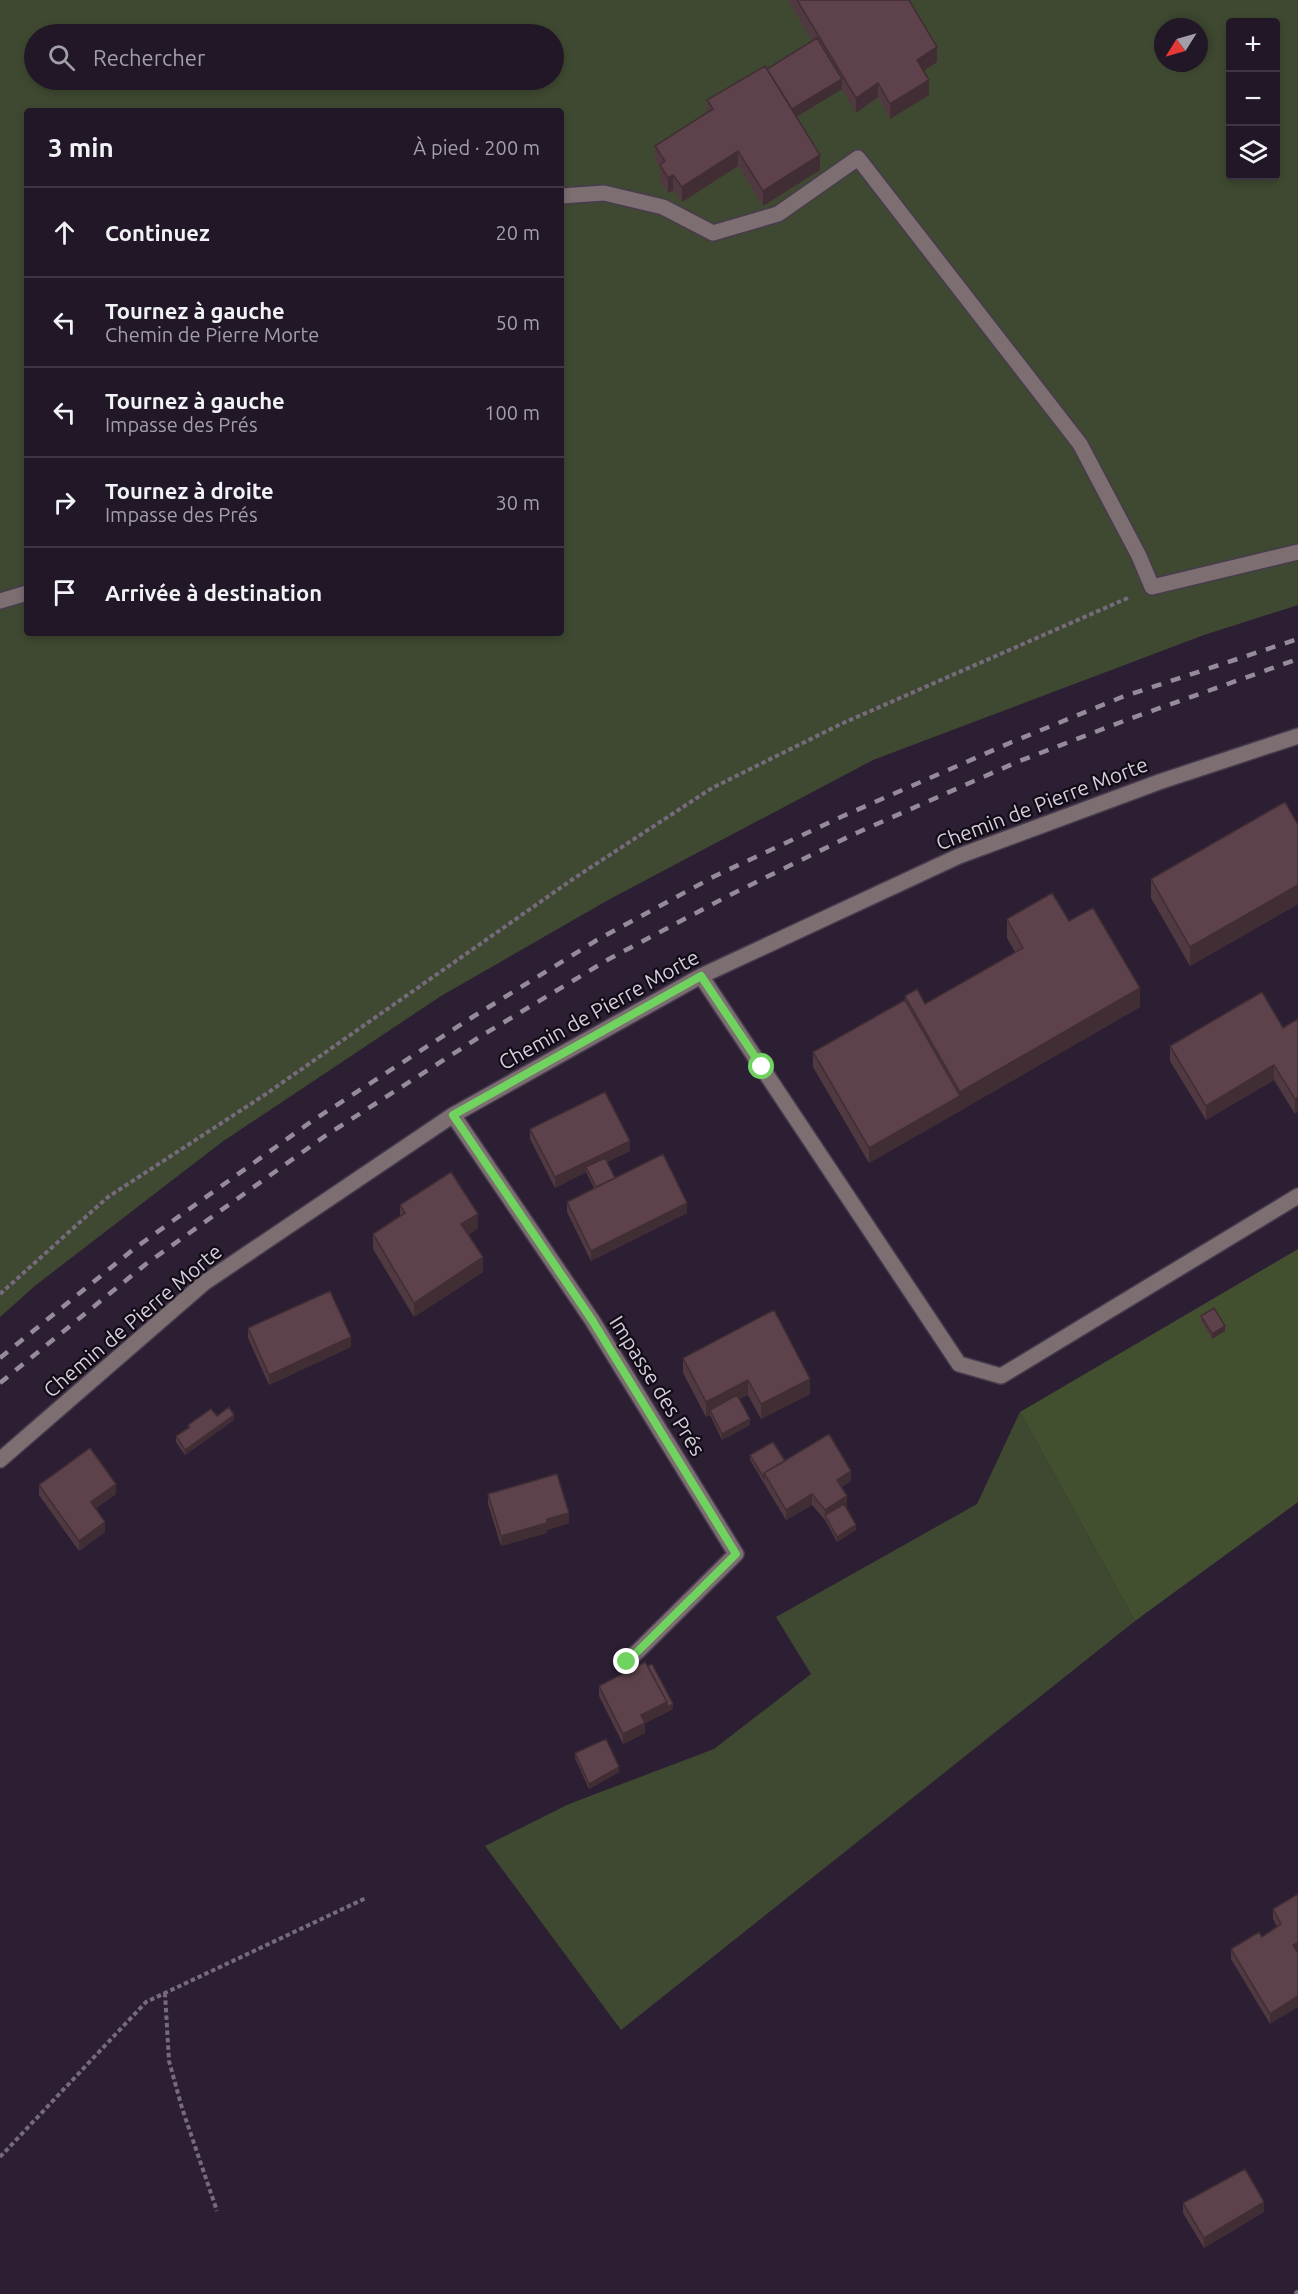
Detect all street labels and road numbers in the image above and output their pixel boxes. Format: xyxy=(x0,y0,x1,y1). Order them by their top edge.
street label: Chemin de Pierre Morte xyxy=(932,752,1151,855)
street label: Chemin de Pierre Morte xyxy=(494,944,703,1074)
street label: Chemin de Pierre Morte xyxy=(38,1239,226,1402)
street label: Impasse des Prés xyxy=(605,1311,710,1460)

